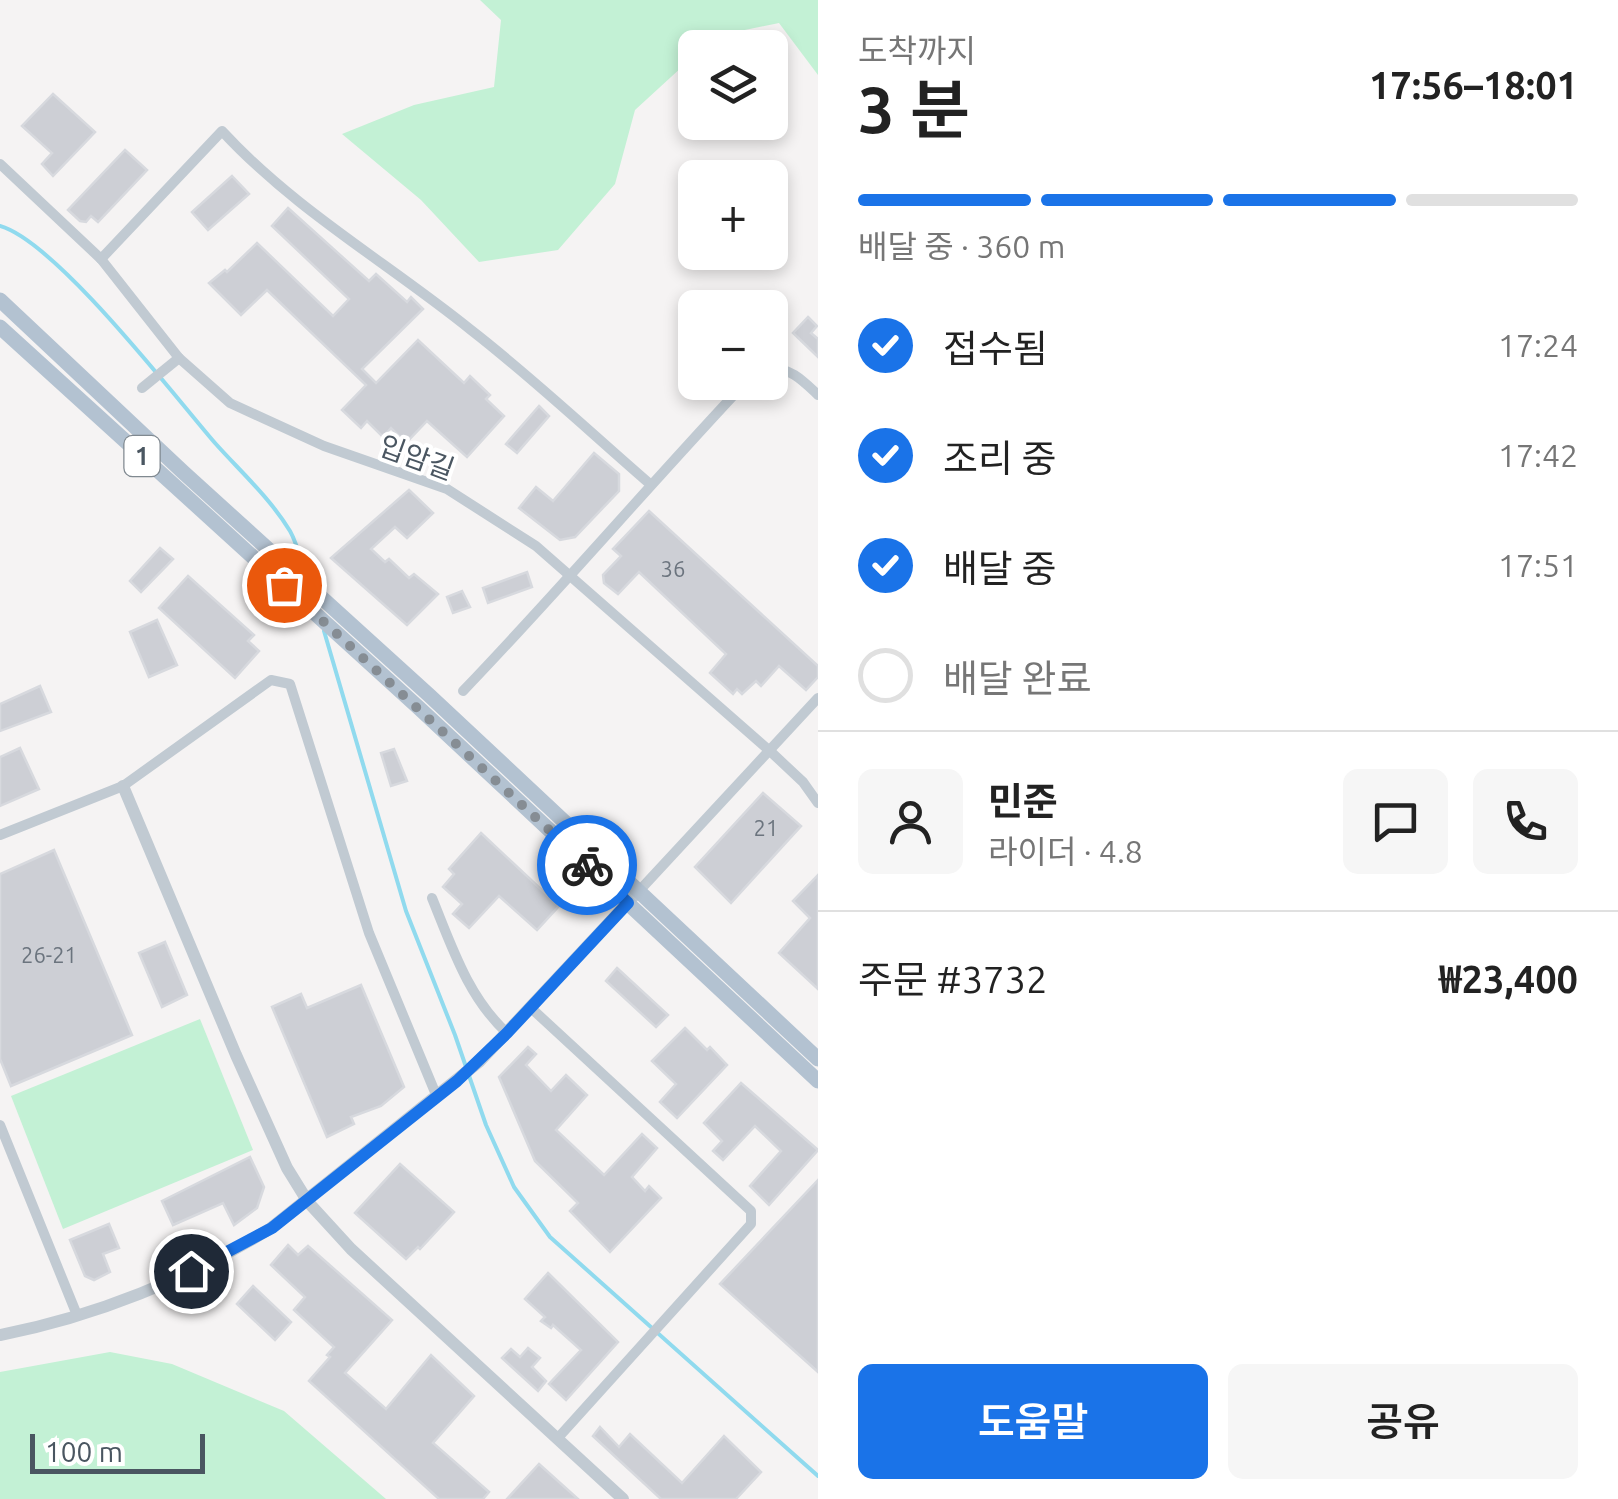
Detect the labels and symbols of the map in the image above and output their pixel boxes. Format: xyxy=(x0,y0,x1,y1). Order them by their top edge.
street label: 입암길 xyxy=(375,429,459,485)
road number: 1 xyxy=(124,436,160,476)
pin xyxy=(242,543,327,628)
house number: 36 xyxy=(661,556,685,581)
courier xyxy=(537,815,637,915)
house number: 21 xyxy=(754,815,778,840)
house number: 26-21 xyxy=(21,942,77,967)
pin xyxy=(149,1229,234,1314)
scale bar xyxy=(30,1429,205,1474)

